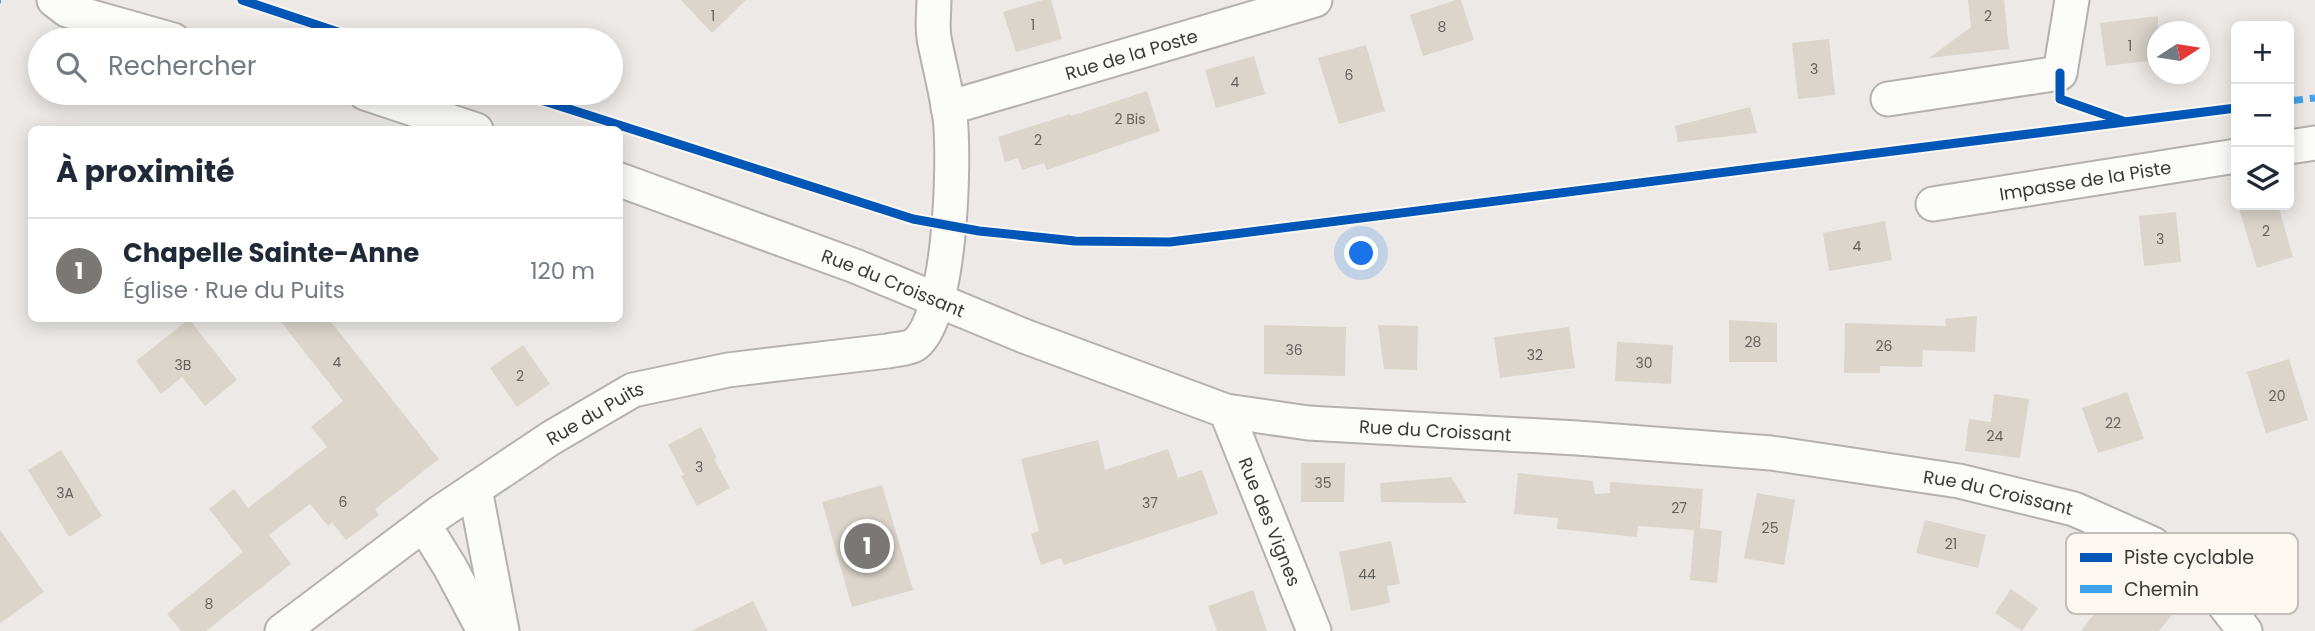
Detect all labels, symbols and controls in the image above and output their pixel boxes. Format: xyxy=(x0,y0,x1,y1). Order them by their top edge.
house number: 1 xyxy=(711,6,715,26)
house number: 2 xyxy=(1984,6,1992,26)
house number: 1 xyxy=(1031,15,1035,35)
house number: 8 xyxy=(1438,17,1447,37)
north arrow xyxy=(2147,21,2210,84)
map controls xyxy=(2231,21,2294,210)
button: + xyxy=(2231,21,2294,84)
street label: Rue de la Poste xyxy=(1062,23,1201,85)
search box xyxy=(28,28,623,105)
house number: 1 xyxy=(2128,36,2132,56)
icon: search xyxy=(52,48,90,86)
text: Rechercher xyxy=(108,48,256,84)
house number: 3 xyxy=(1810,59,1818,79)
house number: 6 xyxy=(1345,65,1354,85)
house number: 4 xyxy=(1231,72,1240,92)
button: − xyxy=(2231,84,2294,147)
house number: 2 Bis xyxy=(1114,109,1146,129)
house number: 2 xyxy=(1034,130,1042,150)
button: layers xyxy=(2231,147,2294,210)
text: À proximité xyxy=(56,150,235,193)
street label: Impasse de la Piste xyxy=(1997,154,2173,206)
house number: 2 xyxy=(2262,221,2270,241)
house number: 3 xyxy=(2156,229,2164,249)
text: Chapelle Sainte-Anne xyxy=(123,235,419,271)
your location xyxy=(1344,236,1378,270)
house number: 4 xyxy=(1853,236,1862,256)
street label: Rue du Croissant xyxy=(818,242,969,323)
text: 1 xyxy=(75,255,83,287)
text: 120 m xyxy=(530,255,595,287)
text: Église · Rue du Puits xyxy=(123,274,345,306)
house number: 28 xyxy=(1745,332,1762,352)
house number: 26 xyxy=(1876,336,1893,356)
house number: 36 xyxy=(1285,340,1303,360)
house number: 32 xyxy=(1527,345,1543,365)
house number: 4 xyxy=(333,352,342,372)
house number: 30 xyxy=(1635,353,1653,373)
house number: 3B xyxy=(175,355,191,375)
house number: 2 xyxy=(516,366,524,386)
street label: Rue du Puits xyxy=(541,376,646,451)
house number: 20 xyxy=(2269,386,2285,406)
street label: Rue du Croissant xyxy=(1358,413,1512,447)
house number: 22 xyxy=(2105,413,2121,433)
house number: 24 xyxy=(1987,426,2004,446)
street label: Rue des Vignes xyxy=(1233,453,1307,590)
house number: 3 xyxy=(695,457,703,477)
street label: Rue du Croissant xyxy=(1922,463,2075,521)
house number: 35 xyxy=(1314,473,1332,493)
house number: 3A xyxy=(56,483,74,503)
house number: 6 xyxy=(339,492,348,512)
house number: 37 xyxy=(1142,493,1158,513)
house number: 27 xyxy=(1671,498,1687,518)
house number: 25 xyxy=(1762,518,1778,538)
pin: 1 xyxy=(844,520,890,572)
legend xyxy=(2066,533,2298,614)
house number: 21 xyxy=(1945,534,1957,554)
text: Piste cyclable xyxy=(2124,544,2254,571)
house number: 44 xyxy=(1358,564,1376,584)
text: Chemin xyxy=(2124,576,2199,603)
house number: 8 xyxy=(205,594,214,614)

